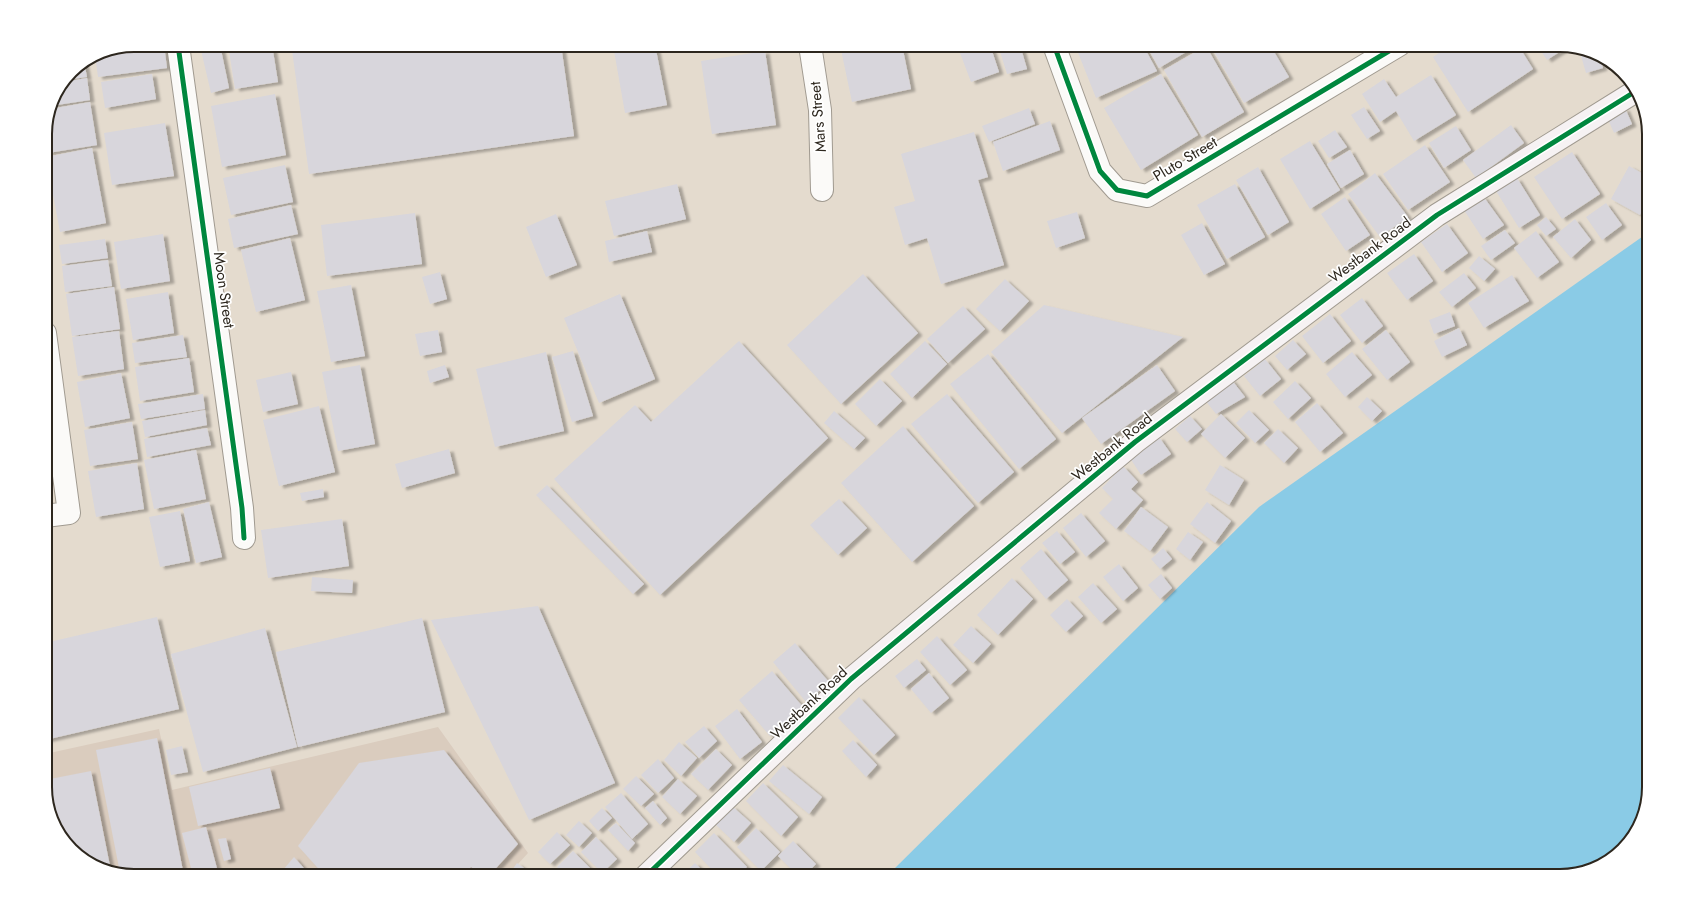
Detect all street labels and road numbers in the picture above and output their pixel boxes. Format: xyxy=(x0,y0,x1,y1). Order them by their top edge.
street label: Mars Street xyxy=(804,80,832,153)
street label: Pluto Street xyxy=(1149,131,1222,187)
street label: Westbank Road xyxy=(1324,212,1416,288)
street label: Moon Street xyxy=(208,250,240,330)
street label: Westbank Road xyxy=(1067,408,1157,486)
street label: Westbank Road xyxy=(766,661,852,745)

